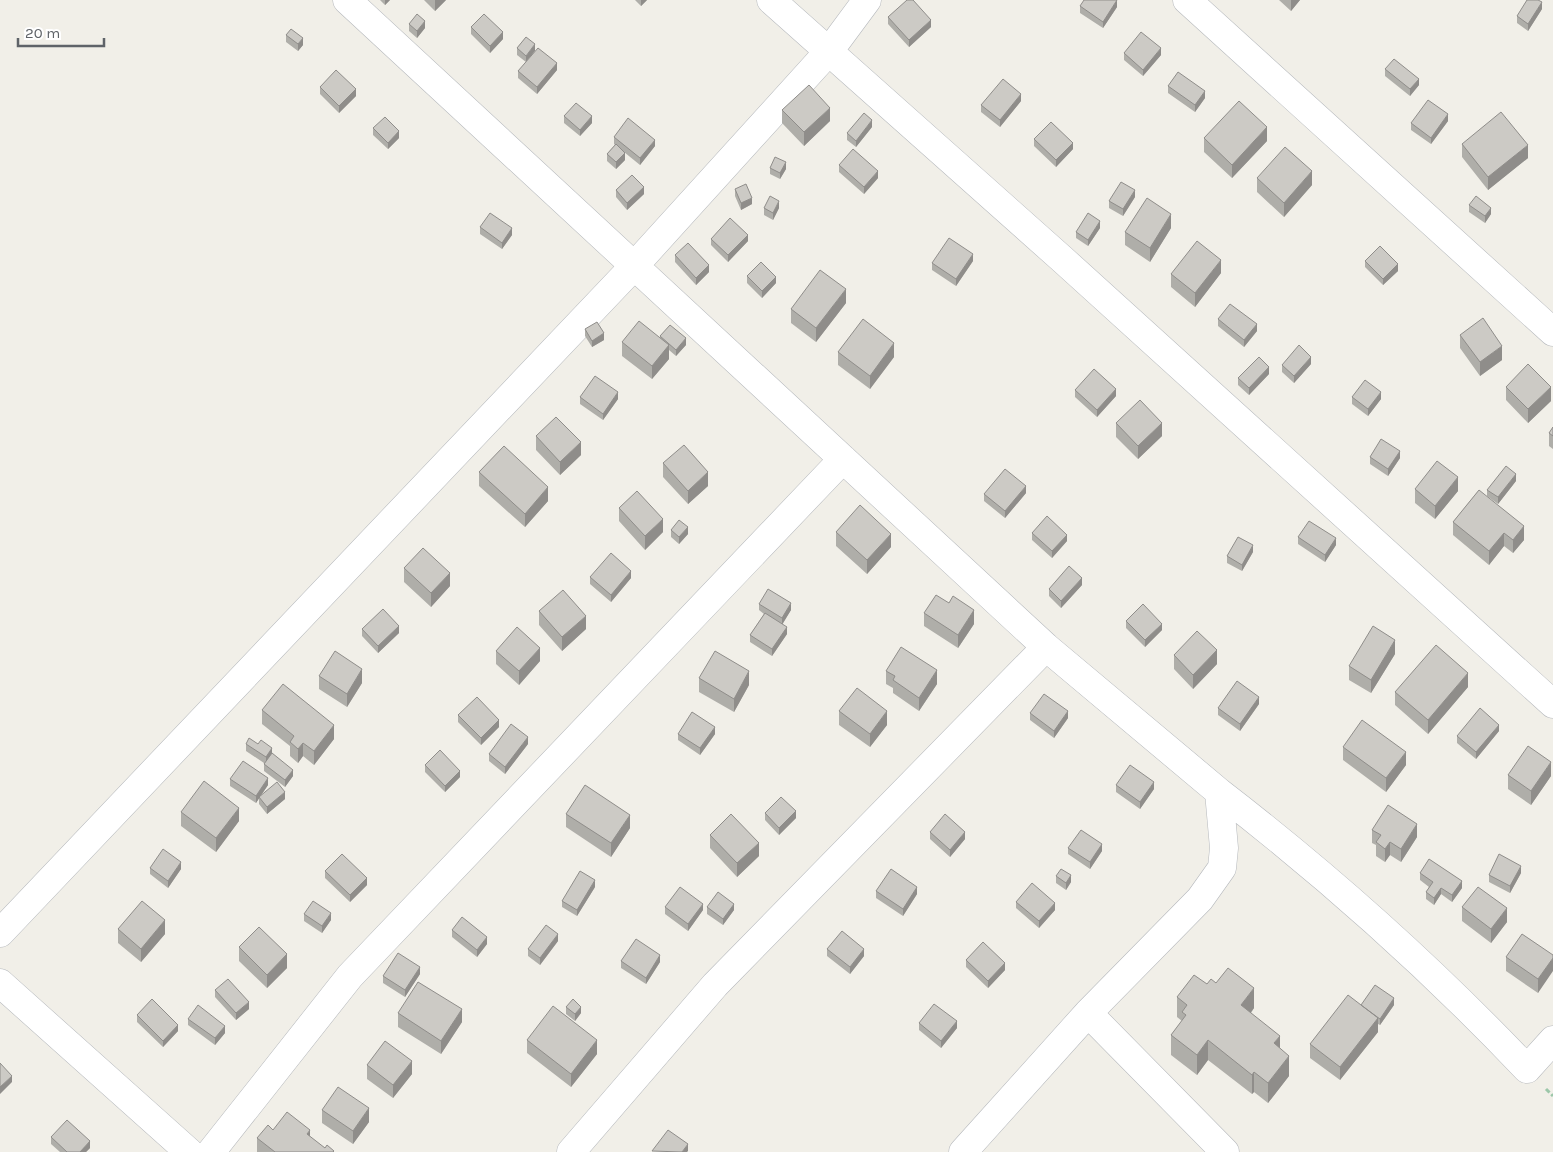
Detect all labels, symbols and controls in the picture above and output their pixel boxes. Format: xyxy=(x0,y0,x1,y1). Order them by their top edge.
scale bar xyxy=(18,15,104,47)
text: 20 m xyxy=(25,24,60,42)

